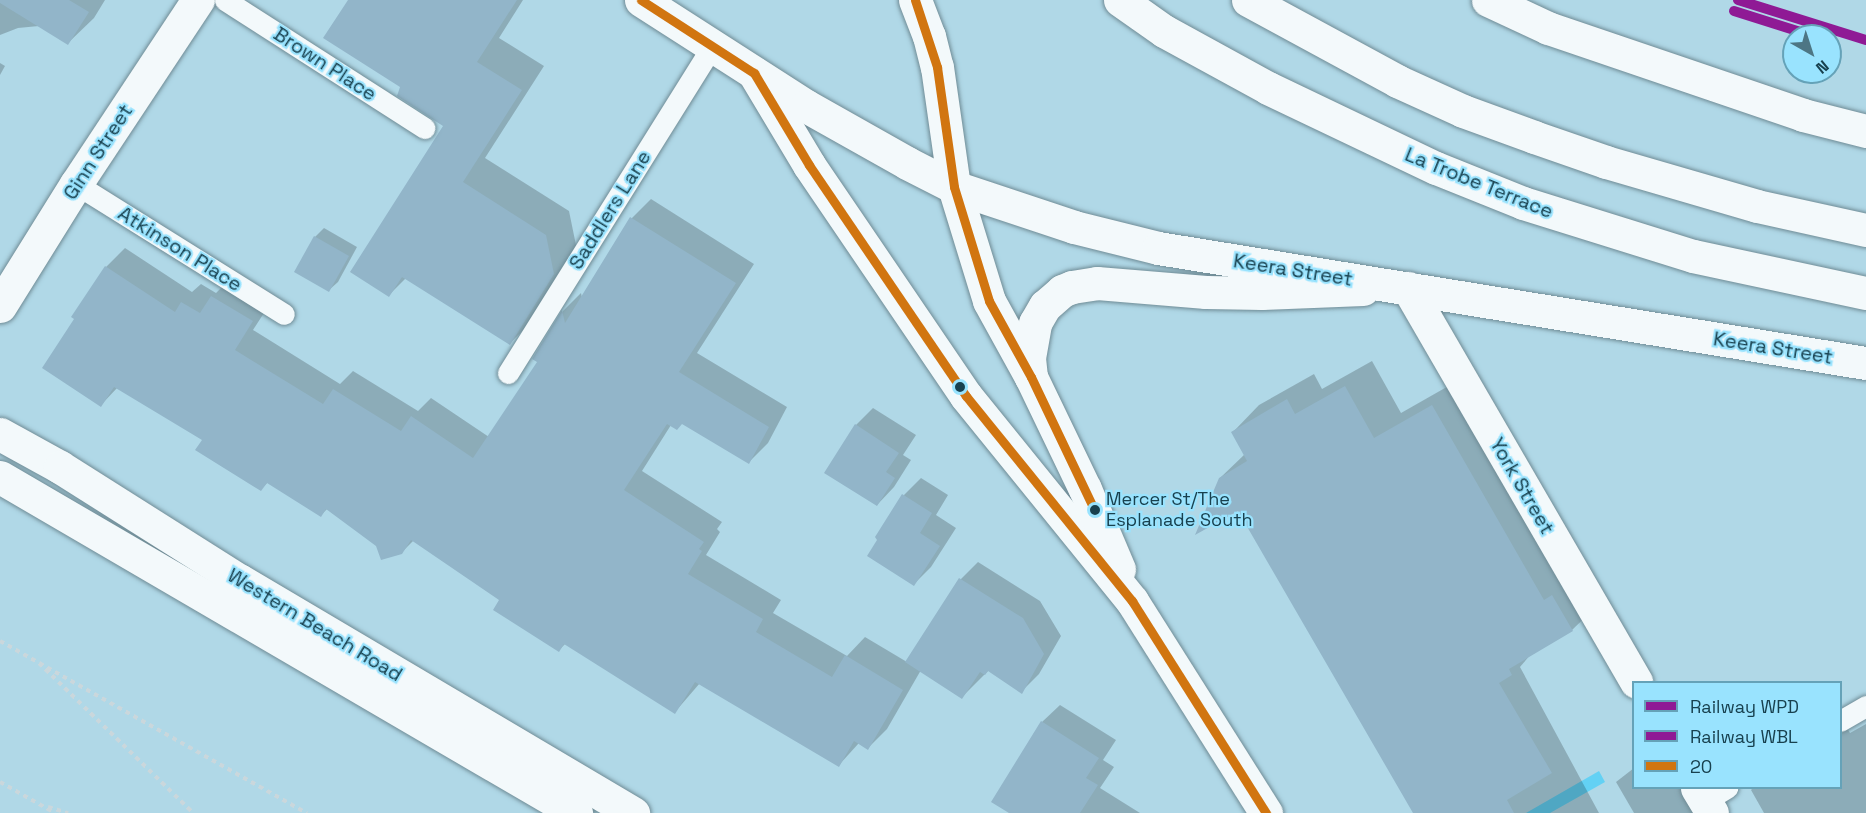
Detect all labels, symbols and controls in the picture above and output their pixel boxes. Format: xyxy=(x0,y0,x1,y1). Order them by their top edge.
street label: Brown Place xyxy=(269,22,381,106)
north arrow xyxy=(1782,24,1842,84)
text: N xyxy=(1812,55,1833,78)
street label: Ginn Street xyxy=(58,100,138,204)
street label: La Trobe Terrace xyxy=(1401,142,1557,224)
street label: Saddlers Lane xyxy=(564,146,656,274)
street label: Atkinson Place xyxy=(114,201,246,297)
street label: Keera Street xyxy=(1232,249,1354,291)
street label: Keera Street xyxy=(1712,327,1834,369)
unlabelled marker xyxy=(954,381,966,393)
street label: York Street xyxy=(1485,433,1559,539)
place label: Mercer St/The Esplanade South xyxy=(1106,489,1252,532)
marker: Mercer St/The Esplanade South xyxy=(1089,504,1101,516)
street label: Western Beach Road xyxy=(223,563,407,687)
legend xyxy=(1632,681,1842,789)
text: Railway WPD xyxy=(1690,695,1799,718)
text: Railway WBL xyxy=(1690,725,1798,748)
text: 20 xyxy=(1690,755,1712,778)

